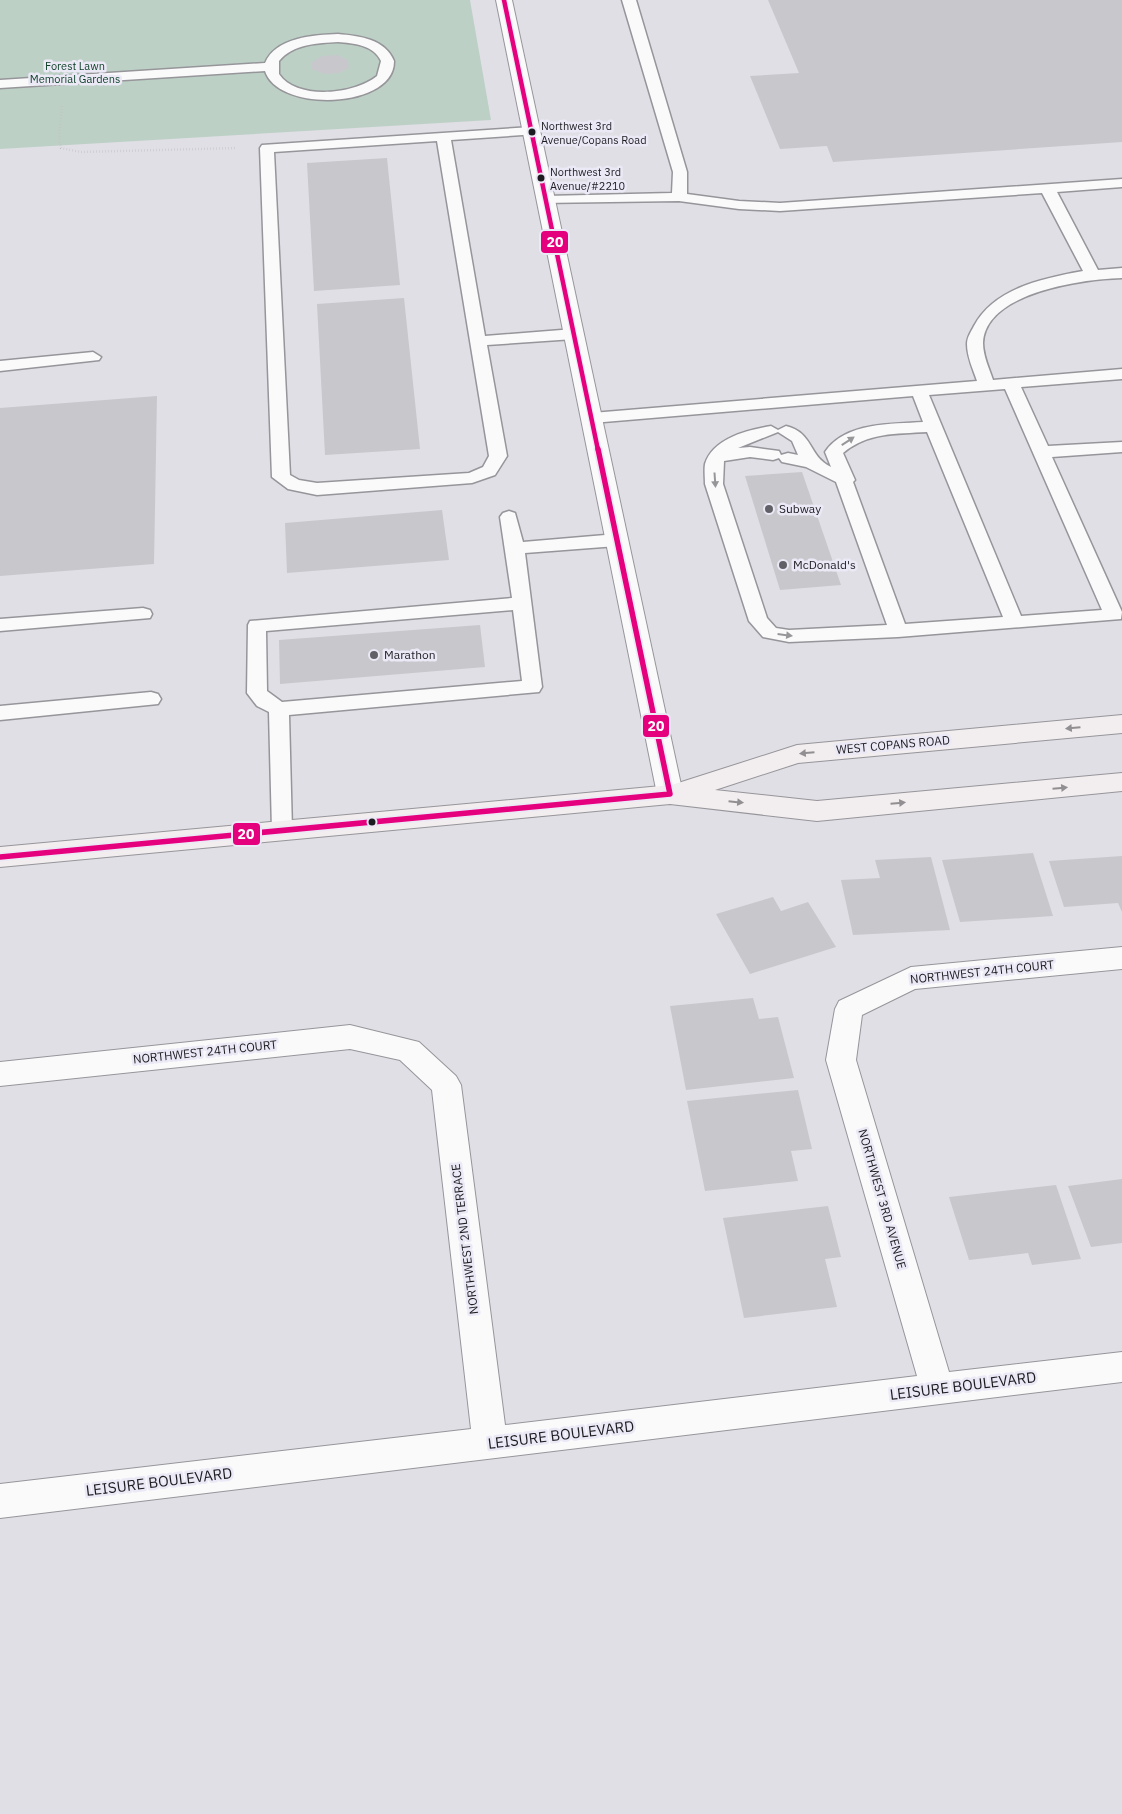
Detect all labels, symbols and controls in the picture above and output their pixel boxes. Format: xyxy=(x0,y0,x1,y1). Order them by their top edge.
park label: Forest Lawn Memorial Gardens xyxy=(30,59,120,86)
place label: Northwest 3rd Avenue/Copans Road xyxy=(541,119,647,147)
marker: Northwest 3rd Avenue/Copans Road xyxy=(527,127,537,137)
place label: Northwest 3rd Avenue/#2210 xyxy=(550,165,625,193)
marker: Northwest 3rd Avenue/#2210 xyxy=(536,173,546,183)
line badge: 20 xyxy=(540,230,569,254)
text: 20 xyxy=(547,233,563,251)
one-way arrow xyxy=(841,436,855,446)
one-way arrow xyxy=(711,472,719,488)
place label: Subway xyxy=(779,501,821,516)
marker: Subway xyxy=(763,503,775,515)
place label: McDonald's xyxy=(793,557,856,572)
marker: McDonald's xyxy=(777,559,789,571)
one-way arrow xyxy=(777,631,793,639)
place label: Marathon xyxy=(384,647,435,662)
marker: Marathon xyxy=(368,649,380,661)
line badge: 20 xyxy=(642,714,670,738)
text: 20 xyxy=(648,717,664,735)
one-way arrow xyxy=(1065,724,1081,732)
street label: WEST COPANS ROAD xyxy=(835,732,951,757)
one-way arrow xyxy=(799,749,815,757)
one-way arrow xyxy=(1052,784,1068,792)
one-way arrow xyxy=(728,798,744,806)
one-way arrow xyxy=(890,799,906,807)
unlabelled marker xyxy=(367,817,377,827)
line badge: 20 xyxy=(232,822,261,846)
text: 20 xyxy=(238,825,254,843)
street label: NORTHWEST 24TH COURT xyxy=(909,956,1055,987)
street label: NORTHWEST 24TH COURT xyxy=(132,1036,278,1067)
street label: NORTHWEST 3RD AVENUE xyxy=(855,1127,910,1271)
street label: NORTHWEST 2ND TERRACE xyxy=(448,1163,481,1315)
street label: LEISURE BOULEVARD xyxy=(889,1367,1037,1404)
street label: LEISURE BOULEVARD xyxy=(487,1416,635,1453)
street label: LEISURE BOULEVARD xyxy=(85,1463,233,1500)

